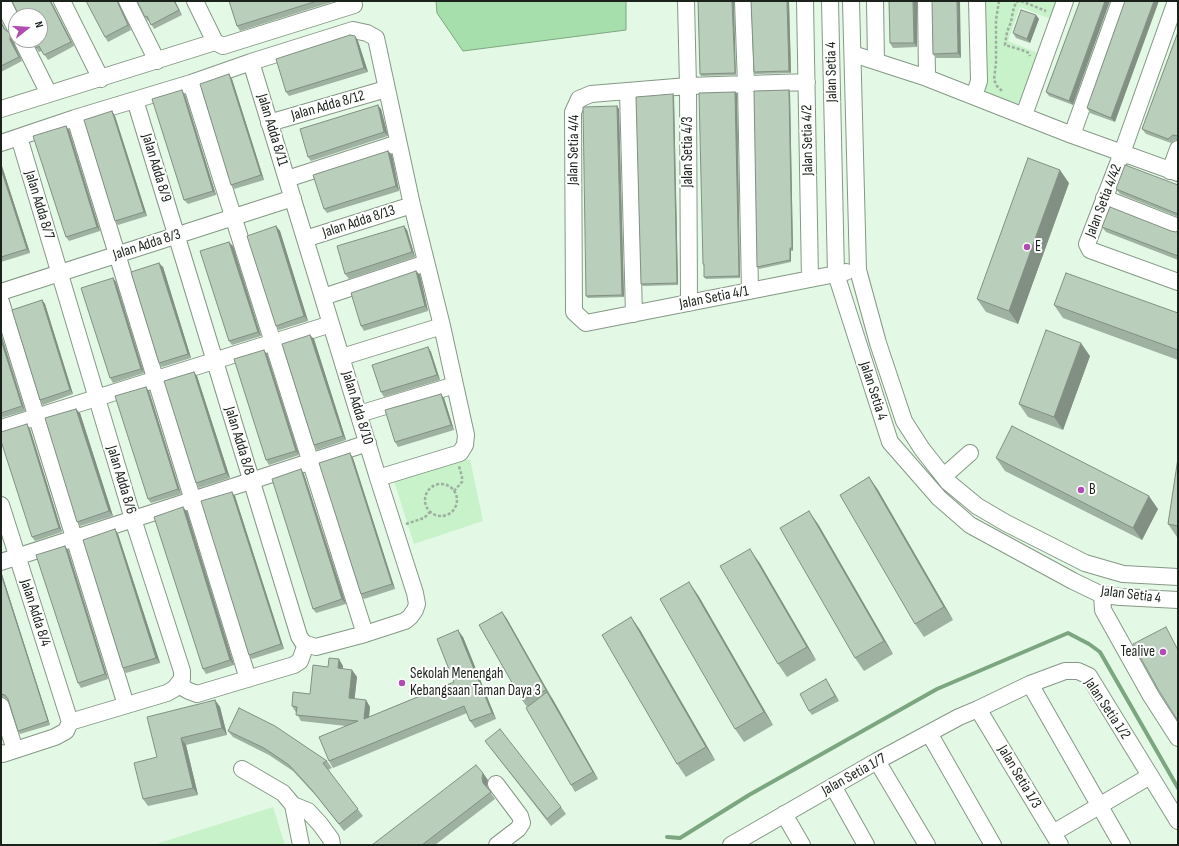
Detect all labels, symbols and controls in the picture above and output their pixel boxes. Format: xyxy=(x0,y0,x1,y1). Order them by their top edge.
north arrow xyxy=(8,8,48,48)
text: N xyxy=(32,20,46,29)
street label: Jalan Setia 4 xyxy=(822,42,842,102)
street label: Jalan Adda 8/12 xyxy=(289,87,367,125)
street label: Jalan Adda 8/11 xyxy=(252,92,292,168)
street label: Jalan Setia 4/2 xyxy=(798,104,818,176)
street label: Jalan Setia 4/4 xyxy=(564,115,584,185)
street label: Jalan Setia 4/3 xyxy=(679,116,697,188)
street label: Jalan Adda 8/9 xyxy=(137,132,175,204)
street label: Jalan Setia 4/42 xyxy=(1082,162,1126,240)
street label: Jalan Adda 8/7 xyxy=(20,169,58,241)
street label: Jalan Adda 8/13 xyxy=(320,202,398,242)
street label: Jalan Adda 8/3 xyxy=(111,226,183,264)
place label: E xyxy=(1035,238,1041,256)
marker: E xyxy=(1022,242,1032,252)
street label: Jalan Setia 4/1 xyxy=(678,282,750,314)
street label: Jalan Setia 4 xyxy=(855,359,891,423)
street label: Jalan Adda 8/10 xyxy=(337,369,377,447)
street label: Jalan Adda 8/8 xyxy=(220,405,258,477)
street label: Jalan Adda 8/6 xyxy=(102,444,140,516)
place label: B xyxy=(1089,481,1096,499)
marker: B xyxy=(1076,485,1086,495)
street label: Jalan Adda 8/4 xyxy=(16,577,54,649)
street label: Jalan Setia 4 xyxy=(1100,582,1162,608)
place label: Tealive xyxy=(1120,643,1155,661)
marker: Tealive xyxy=(1158,647,1168,657)
place label: Sekolah Menengah Kebangsaan Taman Daya 3 xyxy=(410,665,541,700)
street label: Jalan Setia 1/2 xyxy=(1080,675,1134,743)
marker: Sekolah Menengah Kebangsaan Taman Daya 3 xyxy=(397,678,407,688)
street label: Jalan Setia 1/3 xyxy=(993,742,1045,812)
street label: Jalan Setia 1/7 xyxy=(819,750,889,800)

